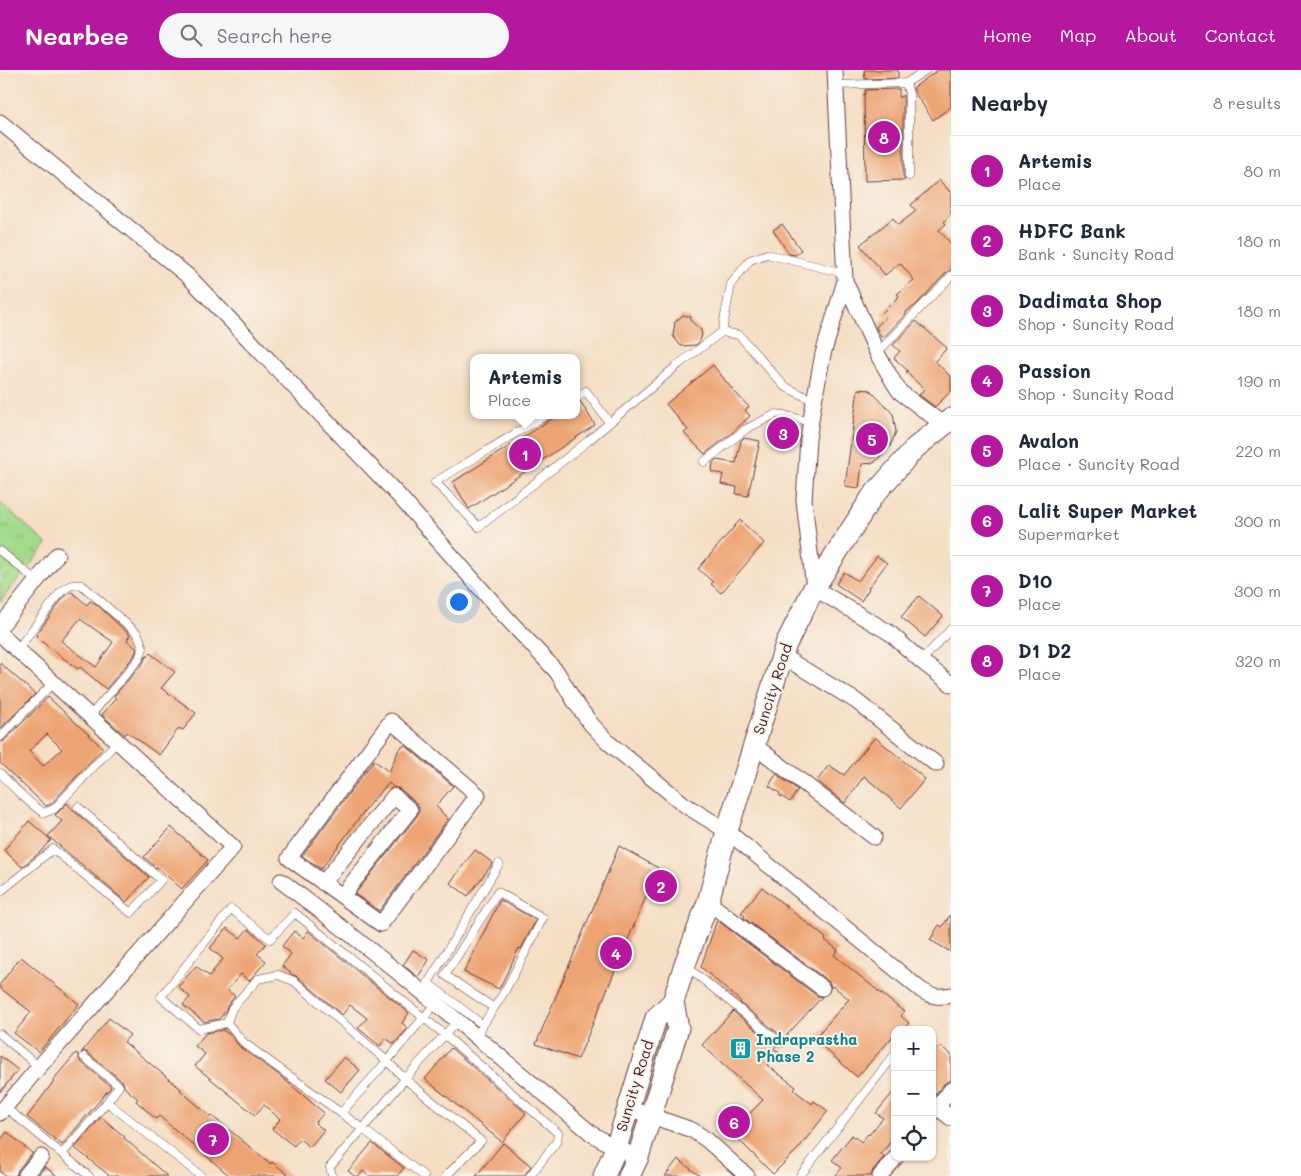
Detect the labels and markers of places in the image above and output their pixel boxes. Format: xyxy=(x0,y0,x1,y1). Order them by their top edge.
pin: 8 xyxy=(868,118,900,156)
pin: 3 xyxy=(767,414,799,452)
pin: 5 xyxy=(856,420,888,458)
pin: 1 xyxy=(509,435,541,473)
pin: 2 xyxy=(645,867,677,905)
pin: 4 xyxy=(600,934,632,972)
place label: Indraprastha Phase 2 xyxy=(756,1029,857,1066)
building icon: Indraprastha Phase 2 xyxy=(728,1037,752,1061)
pin: 6 xyxy=(718,1103,750,1141)
pin: 7 xyxy=(197,1120,229,1158)

